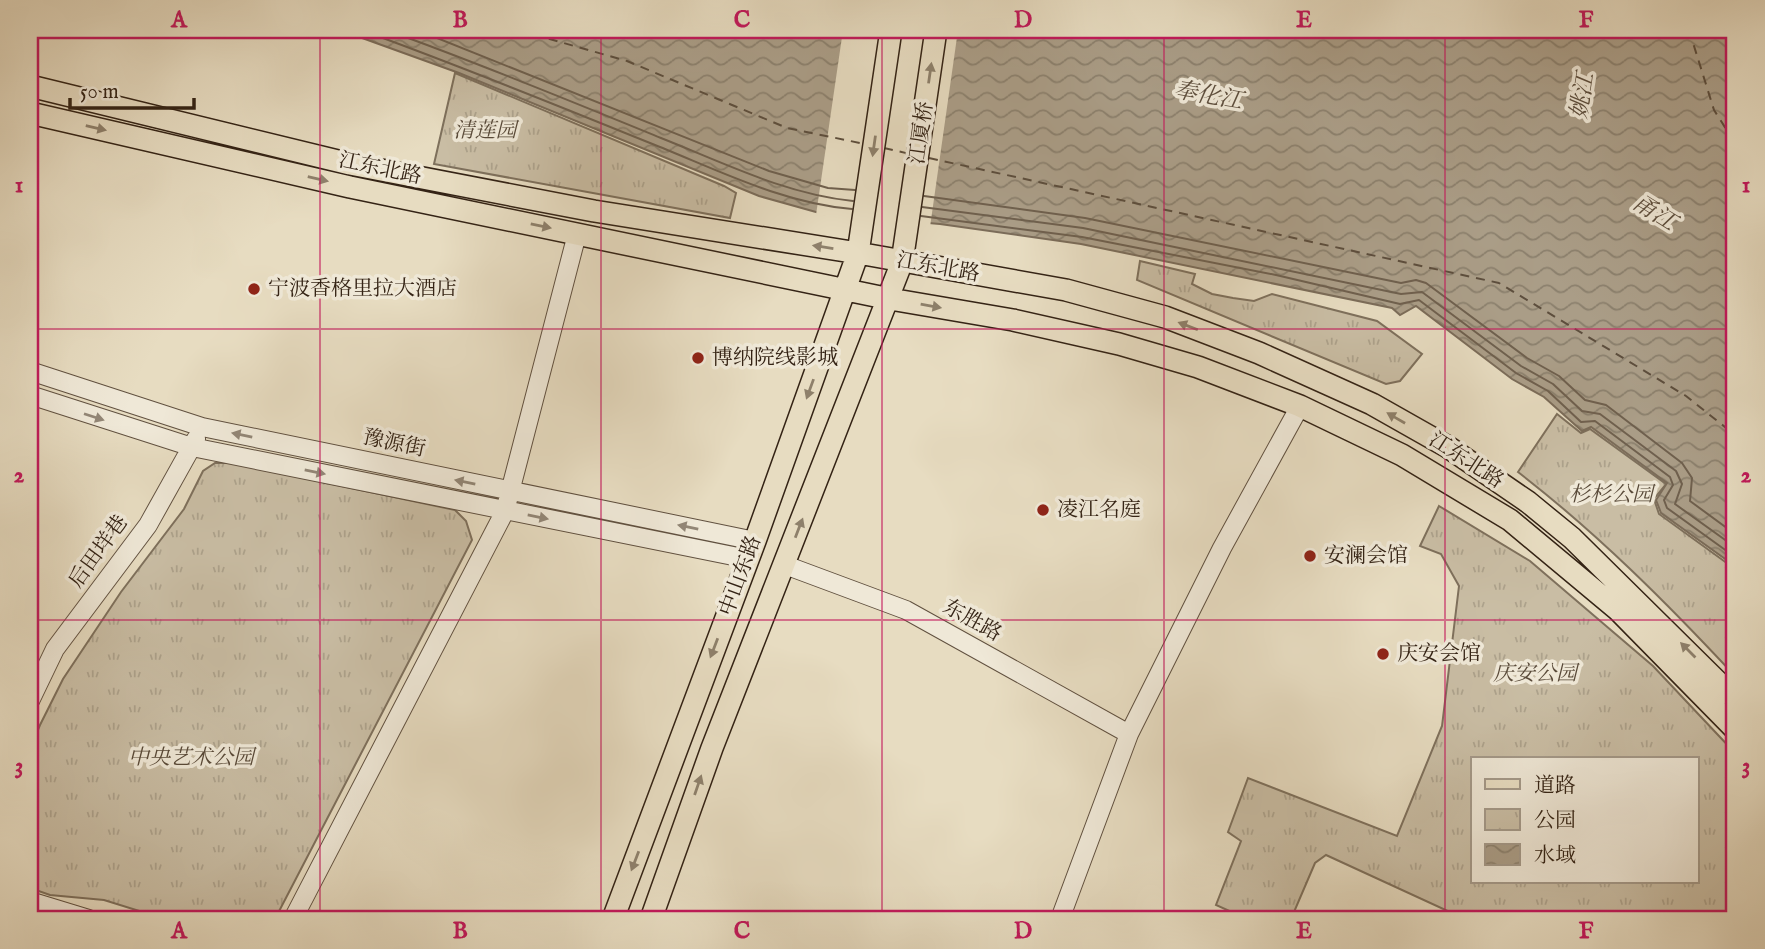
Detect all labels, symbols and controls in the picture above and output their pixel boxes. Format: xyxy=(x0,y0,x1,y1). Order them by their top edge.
text: A xyxy=(170,6,188,35)
text: B xyxy=(452,6,468,35)
text: C xyxy=(734,6,751,35)
text: D xyxy=(1014,6,1032,35)
text: E xyxy=(1296,6,1312,35)
text: F xyxy=(1579,6,1594,35)
one-way arrow xyxy=(925,61,936,83)
scale bar xyxy=(70,66,194,110)
water label: 姚江 xyxy=(1565,68,1601,121)
water label: 奉化江 xyxy=(1172,76,1247,117)
text: 50 m xyxy=(80,79,119,106)
street label: 江厦桥 xyxy=(904,100,940,166)
park label: 清莲园 xyxy=(454,118,519,145)
one-way arrow xyxy=(85,123,107,134)
one-way arrow xyxy=(868,135,879,157)
street label: 江东北路 xyxy=(336,147,424,191)
text: 1 xyxy=(15,171,23,200)
text: 1 xyxy=(1742,171,1750,200)
one-way arrow xyxy=(307,174,329,185)
water label: 甬江 xyxy=(1627,189,1684,239)
one-way arrow xyxy=(530,221,552,232)
one-way arrow xyxy=(812,242,834,253)
street label: 江东北路 xyxy=(894,247,982,289)
place label: 宁波香格里拉大酒店 xyxy=(268,276,457,303)
marker: 宁波香格里拉大酒店 xyxy=(246,281,262,297)
one-way arrow xyxy=(920,301,942,312)
one-way arrow xyxy=(1178,320,1199,331)
place label: 博纳院线影城 xyxy=(712,345,838,372)
marker: 博纳院线影城 xyxy=(690,350,706,366)
one-way arrow xyxy=(804,378,815,399)
one-way arrow xyxy=(84,412,105,423)
one-way arrow xyxy=(1387,412,1406,424)
street label: 豫源街 xyxy=(360,424,428,464)
street label: 江东北路 xyxy=(1423,427,1509,495)
one-way arrow xyxy=(231,430,253,441)
text: 2 xyxy=(14,461,25,490)
text: 2 xyxy=(1741,461,1752,490)
one-way arrow xyxy=(304,467,326,478)
one-way arrow xyxy=(454,476,476,487)
park label: 杉杉公园 xyxy=(1569,482,1656,509)
place label: 凌江名庭 xyxy=(1057,497,1141,524)
marker: 凌江名庭 xyxy=(1035,502,1051,518)
street label: 后田垟巷 xyxy=(63,510,135,594)
one-way arrow xyxy=(527,512,549,523)
one-way arrow xyxy=(794,517,805,538)
one-way arrow xyxy=(677,522,699,533)
street label: 中山东路 xyxy=(714,532,768,620)
place label: 安澜会馆 xyxy=(1324,543,1408,570)
marker: 安澜会馆 xyxy=(1302,548,1318,564)
street label: 东胜路 xyxy=(938,594,1006,648)
one-way arrow xyxy=(709,638,720,659)
place label: 庆安会馆 xyxy=(1397,641,1481,668)
one-way arrow xyxy=(1680,642,1696,658)
marker: 庆安会馆 xyxy=(1375,646,1391,662)
park label: 庆安公园 xyxy=(1493,661,1580,688)
park label: 中央艺术公园 xyxy=(128,745,257,772)
text: 3 xyxy=(15,752,23,781)
text: 3 xyxy=(1742,752,1750,781)
legend xyxy=(1471,757,1698,883)
text: 道路 xyxy=(1534,773,1576,800)
one-way arrow xyxy=(693,775,704,796)
text: 公园 xyxy=(1534,808,1576,835)
text: 水域 xyxy=(1534,843,1576,870)
one-way arrow xyxy=(629,851,640,872)
text: A xyxy=(170,917,188,946)
text: B xyxy=(452,917,468,946)
text: C xyxy=(734,917,751,946)
text: D xyxy=(1014,917,1032,946)
text: E xyxy=(1296,917,1312,946)
text: F xyxy=(1579,917,1594,946)

